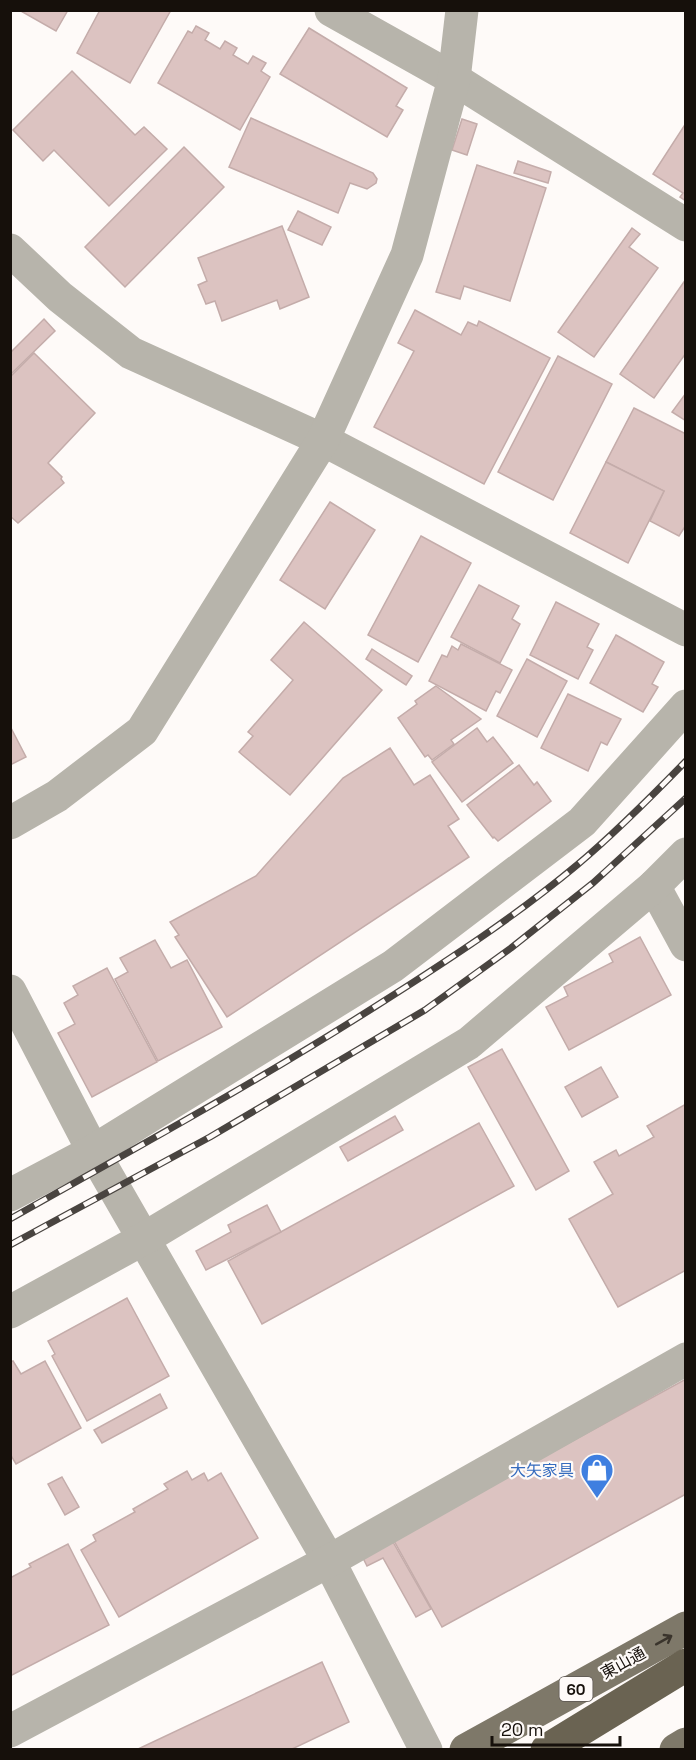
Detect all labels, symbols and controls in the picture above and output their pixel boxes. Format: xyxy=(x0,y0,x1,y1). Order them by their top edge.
shop icon: 大矢家具 xyxy=(579,1452,615,1499)
place label: 大矢家具 xyxy=(510,1460,574,1481)
one-way arrow xyxy=(655,1634,672,1646)
street label: 東山通 xyxy=(597,1642,649,1684)
road number: 60 xyxy=(560,1677,592,1701)
scale bar xyxy=(492,1709,620,1747)
text: 20 m xyxy=(501,1718,544,1741)

